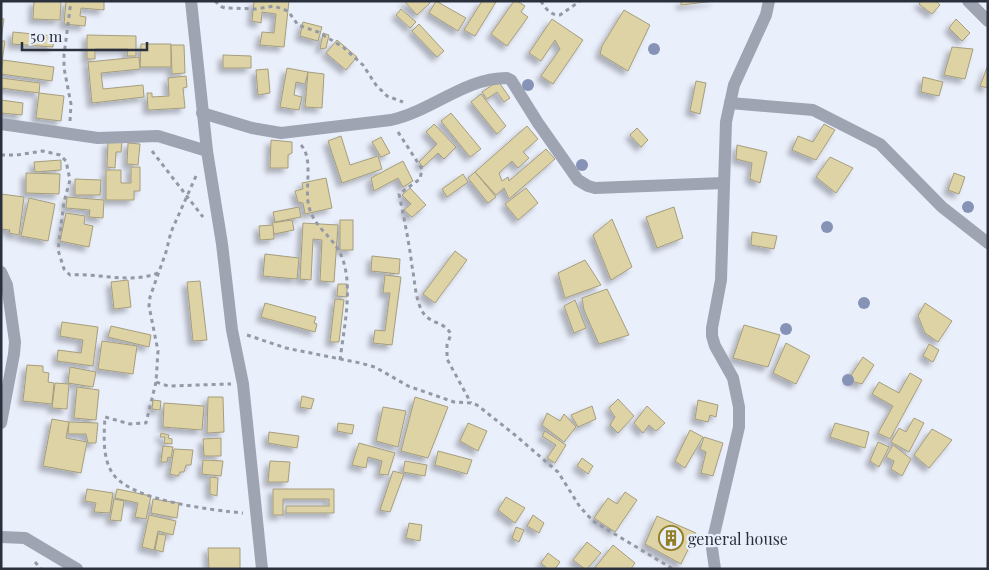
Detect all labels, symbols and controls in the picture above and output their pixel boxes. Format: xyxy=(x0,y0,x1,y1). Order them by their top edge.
scale bar xyxy=(22,20,148,52)
text: 50 m xyxy=(30,26,63,46)
building icon: general house xyxy=(658,525,684,551)
place label: general house xyxy=(688,528,788,549)

